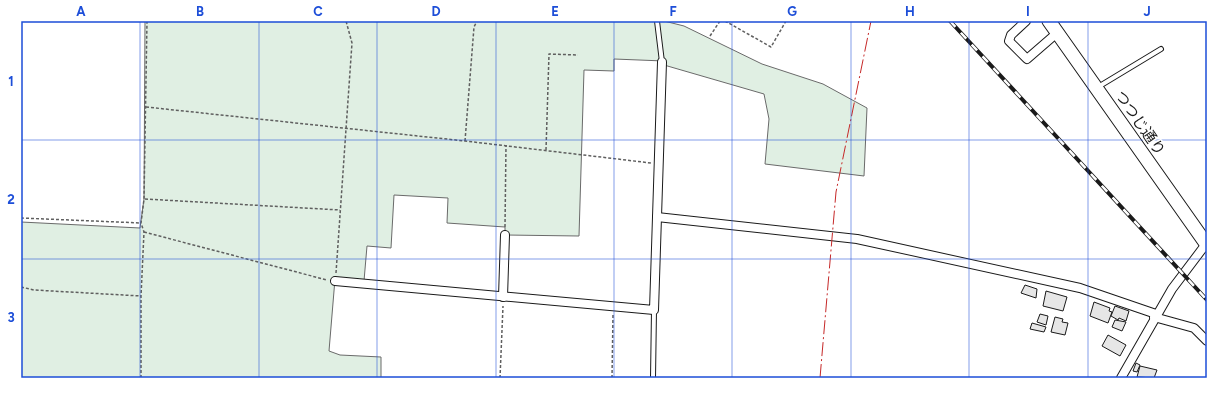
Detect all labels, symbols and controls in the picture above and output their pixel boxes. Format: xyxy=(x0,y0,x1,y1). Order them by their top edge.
text: A xyxy=(76,4,86,19)
text: B xyxy=(196,4,204,19)
text: C xyxy=(313,4,323,19)
text: D xyxy=(431,4,441,19)
text: E xyxy=(551,4,559,19)
text: F xyxy=(669,4,677,19)
text: G xyxy=(787,4,797,19)
text: H xyxy=(905,4,915,19)
text: I xyxy=(1026,4,1030,19)
text: J xyxy=(1143,4,1151,19)
text: 1 xyxy=(8,74,14,89)
street label: つつじ通り xyxy=(1111,87,1169,159)
text: 2 xyxy=(7,192,15,207)
text: 3 xyxy=(7,310,15,325)

